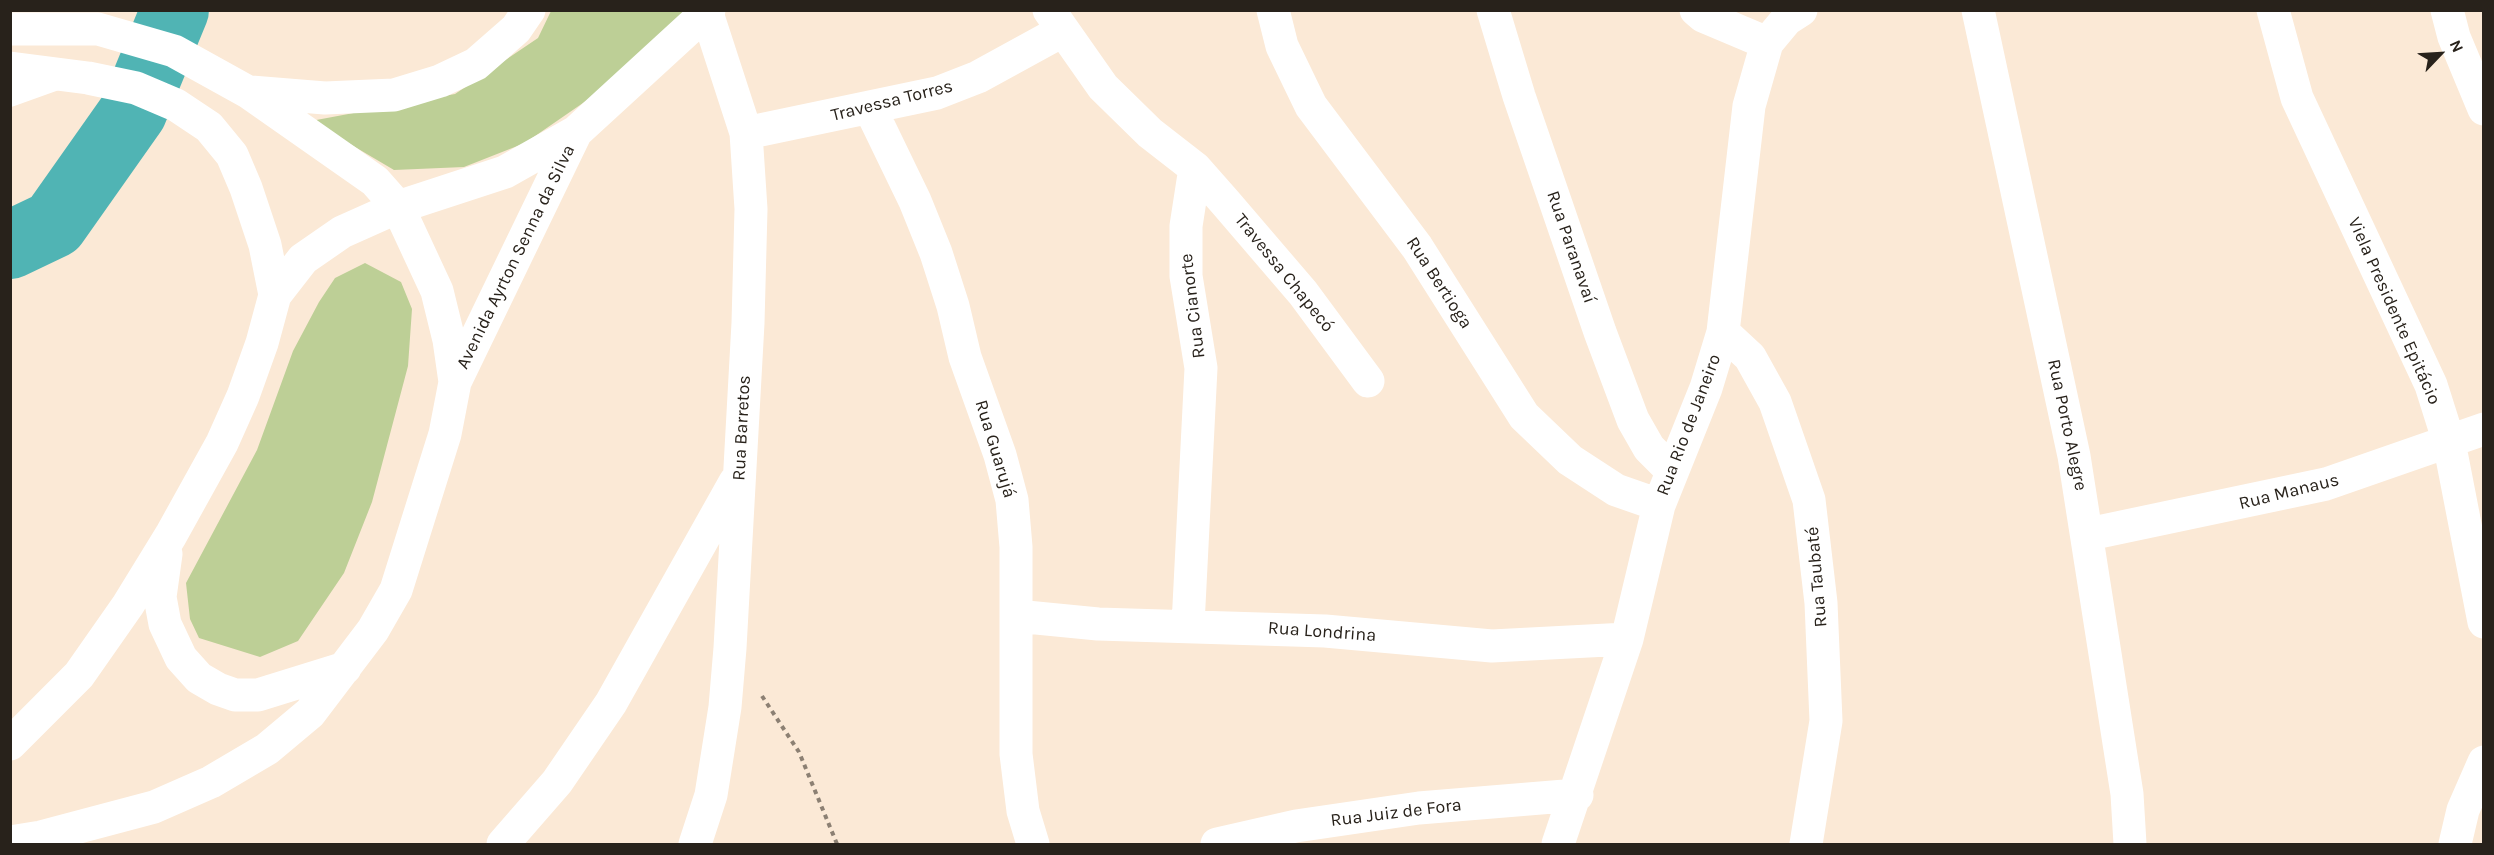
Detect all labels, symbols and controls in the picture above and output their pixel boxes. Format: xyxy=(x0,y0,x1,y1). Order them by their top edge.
north arrow xyxy=(2410,24,2470,84)
text: N xyxy=(2446,37,2468,55)
street label: Travessa Torres xyxy=(829,75,955,127)
street label: Avenida Ayrton Senna da Silva xyxy=(452,141,580,373)
street label: Rua Paranavaí xyxy=(1542,188,1600,306)
street label: Travessa Chapecó xyxy=(1230,209,1338,337)
street label: Viela Presidente Epitácio xyxy=(2343,214,2445,408)
street label: Rua Bertioga xyxy=(1401,233,1477,333)
street label: Rua Cianorte xyxy=(1176,252,1210,360)
street label: Rua Rio de Janeiro xyxy=(1652,351,1726,499)
street label: Rua Porto Alegre xyxy=(2043,357,2091,493)
street label: Rua Barretos xyxy=(728,375,756,481)
street label: Rua Guarujá xyxy=(970,397,1020,501)
street label: Rua Manaus xyxy=(2237,469,2341,515)
street label: Rua Taubaté xyxy=(1802,526,1832,628)
street label: Rua Londrina xyxy=(1267,617,1377,647)
street label: Rua Juiz de Fora xyxy=(1329,794,1463,832)

